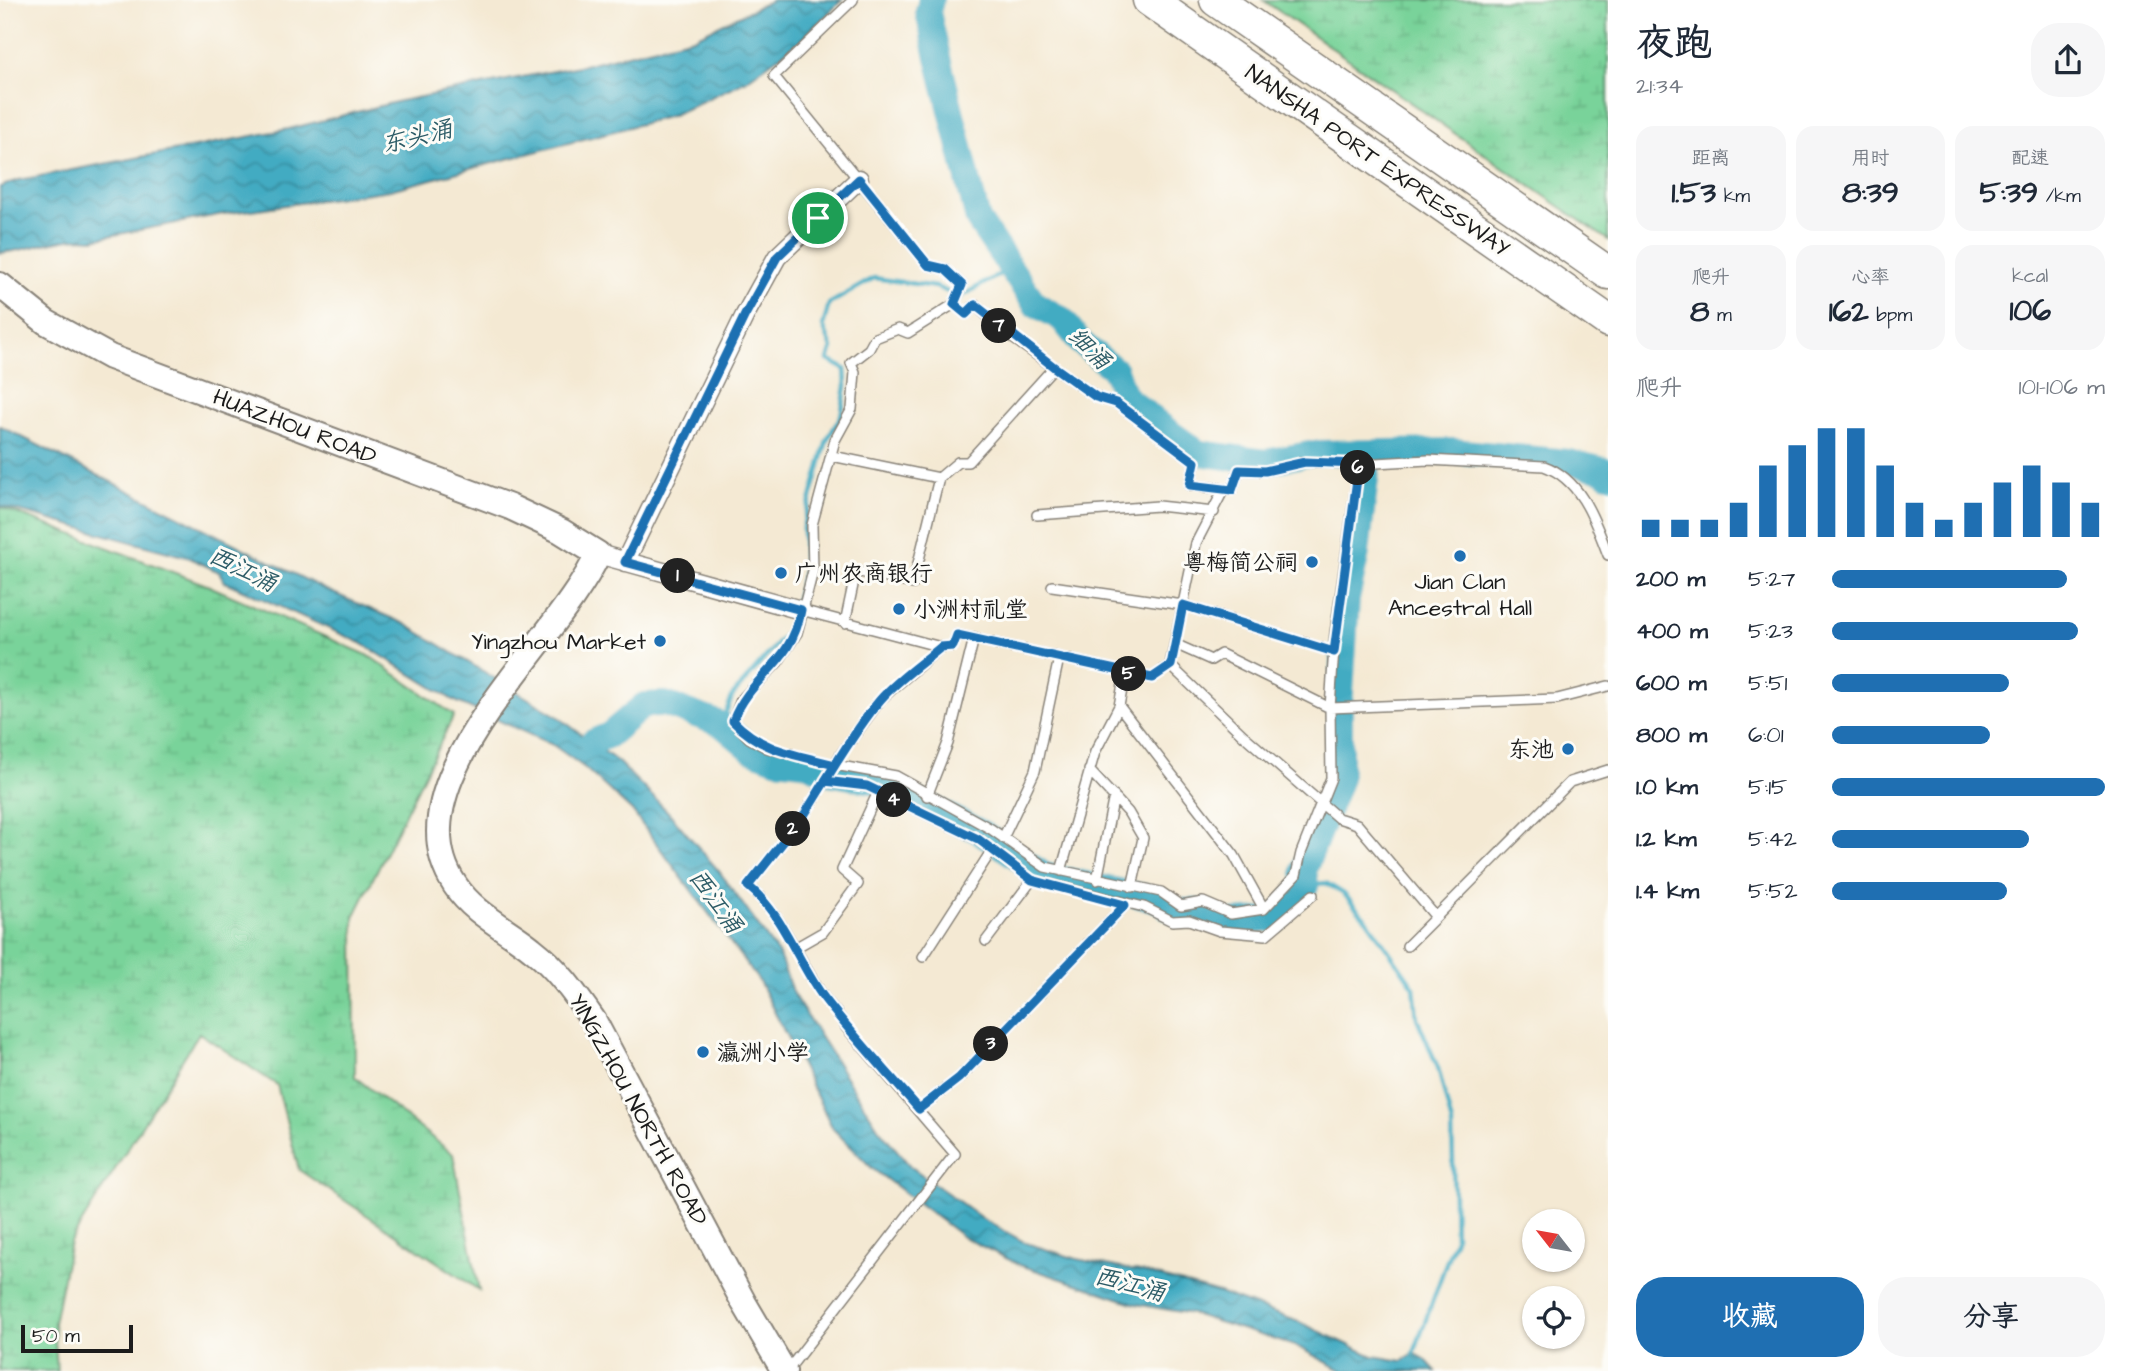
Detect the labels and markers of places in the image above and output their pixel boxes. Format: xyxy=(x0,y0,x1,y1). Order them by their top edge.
pin xyxy=(788,188,848,248)
pin: 7 xyxy=(982,308,1016,344)
pin: 6 xyxy=(1340,450,1376,486)
place label: 粤梅简公祠 xyxy=(1183,547,1298,579)
marker: Jian Clan Ancestral Hall xyxy=(1452,548,1468,564)
marker: 粤梅简公祠 xyxy=(1304,554,1320,570)
pin: 1 xyxy=(660,558,696,594)
place label: 广州农商银行 xyxy=(795,558,933,590)
marker: 广州农商银行 xyxy=(773,565,789,581)
place label: Jian Clan Ancestral Hall xyxy=(1388,566,1532,624)
place label: 小洲村礼堂 xyxy=(913,594,1028,626)
marker: 小洲村礼堂 xyxy=(891,601,907,617)
place label: Yingzhou Market xyxy=(471,626,647,659)
marker: Yingzhou Market xyxy=(652,633,668,649)
pin: 5 xyxy=(1112,656,1146,692)
place label: 东池 xyxy=(1508,734,1554,766)
marker: 东池 xyxy=(1560,741,1576,757)
pin: 4 xyxy=(876,782,912,818)
pin: 2 xyxy=(776,812,810,846)
pin: 3 xyxy=(974,1026,1009,1062)
place label: 瀛洲小学 xyxy=(717,1037,809,1069)
marker: 瀛洲小学 xyxy=(695,1044,711,1060)

